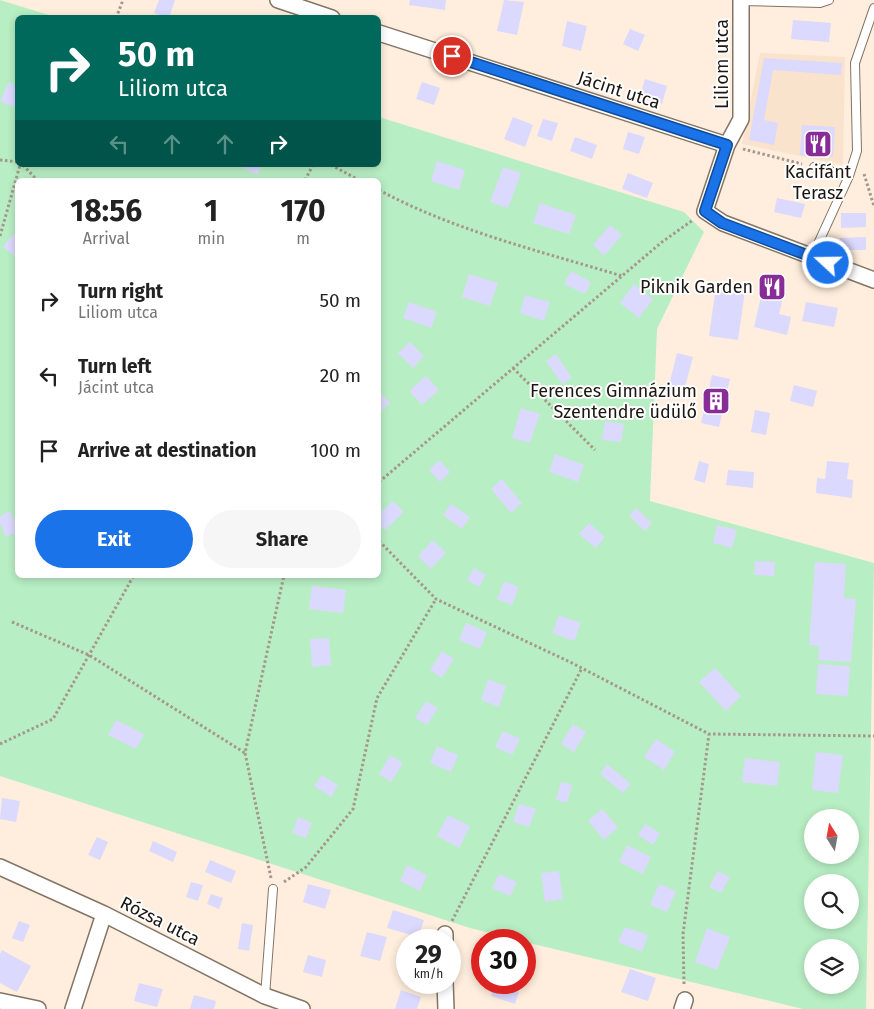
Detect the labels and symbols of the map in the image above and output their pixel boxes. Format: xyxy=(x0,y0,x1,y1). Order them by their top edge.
street label: Liliom utca xyxy=(711,19,733,109)
pin xyxy=(431,35,473,77)
street label: Jácint utca xyxy=(575,66,663,114)
restaurant icon: Kacifánt Terasz xyxy=(803,129,833,159)
place label: Kacifánt Terasz xyxy=(785,161,852,204)
position arrow xyxy=(801,236,853,288)
restaurant icon: Piknik Garden xyxy=(757,272,787,302)
place label: Piknik Garden xyxy=(640,276,753,298)
place label: Ferences Gimnázium Szentendre üdülő xyxy=(530,380,697,423)
building icon: Ferences Gimnázium Szentendre üdülő xyxy=(701,386,731,416)
north arrow xyxy=(804,809,859,864)
street label: Rózsa utca xyxy=(116,892,204,950)
speed limit sign: 30 xyxy=(471,929,536,994)

